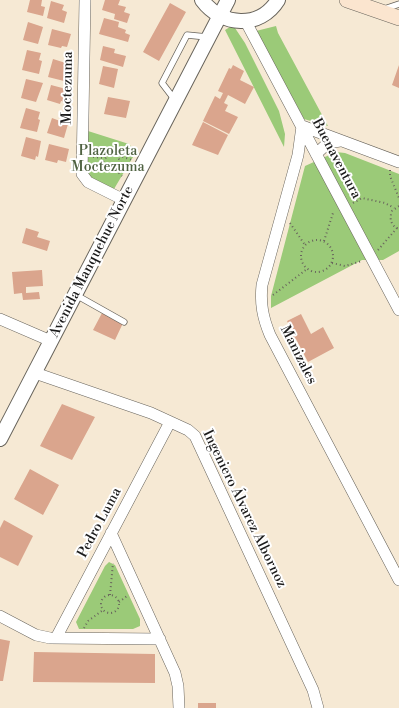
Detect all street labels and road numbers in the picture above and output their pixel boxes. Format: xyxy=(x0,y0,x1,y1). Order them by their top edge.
street label: Moctezuma xyxy=(59,51,77,125)
street label: Buenaventura xyxy=(308,116,364,202)
street label: Avenida Manquehue Norte xyxy=(46,183,138,341)
street label: Manizales xyxy=(276,323,320,387)
street label: Ingeniero Álvarez Albornoz xyxy=(198,427,290,591)
street label: Pedro Luma xyxy=(75,485,125,561)

